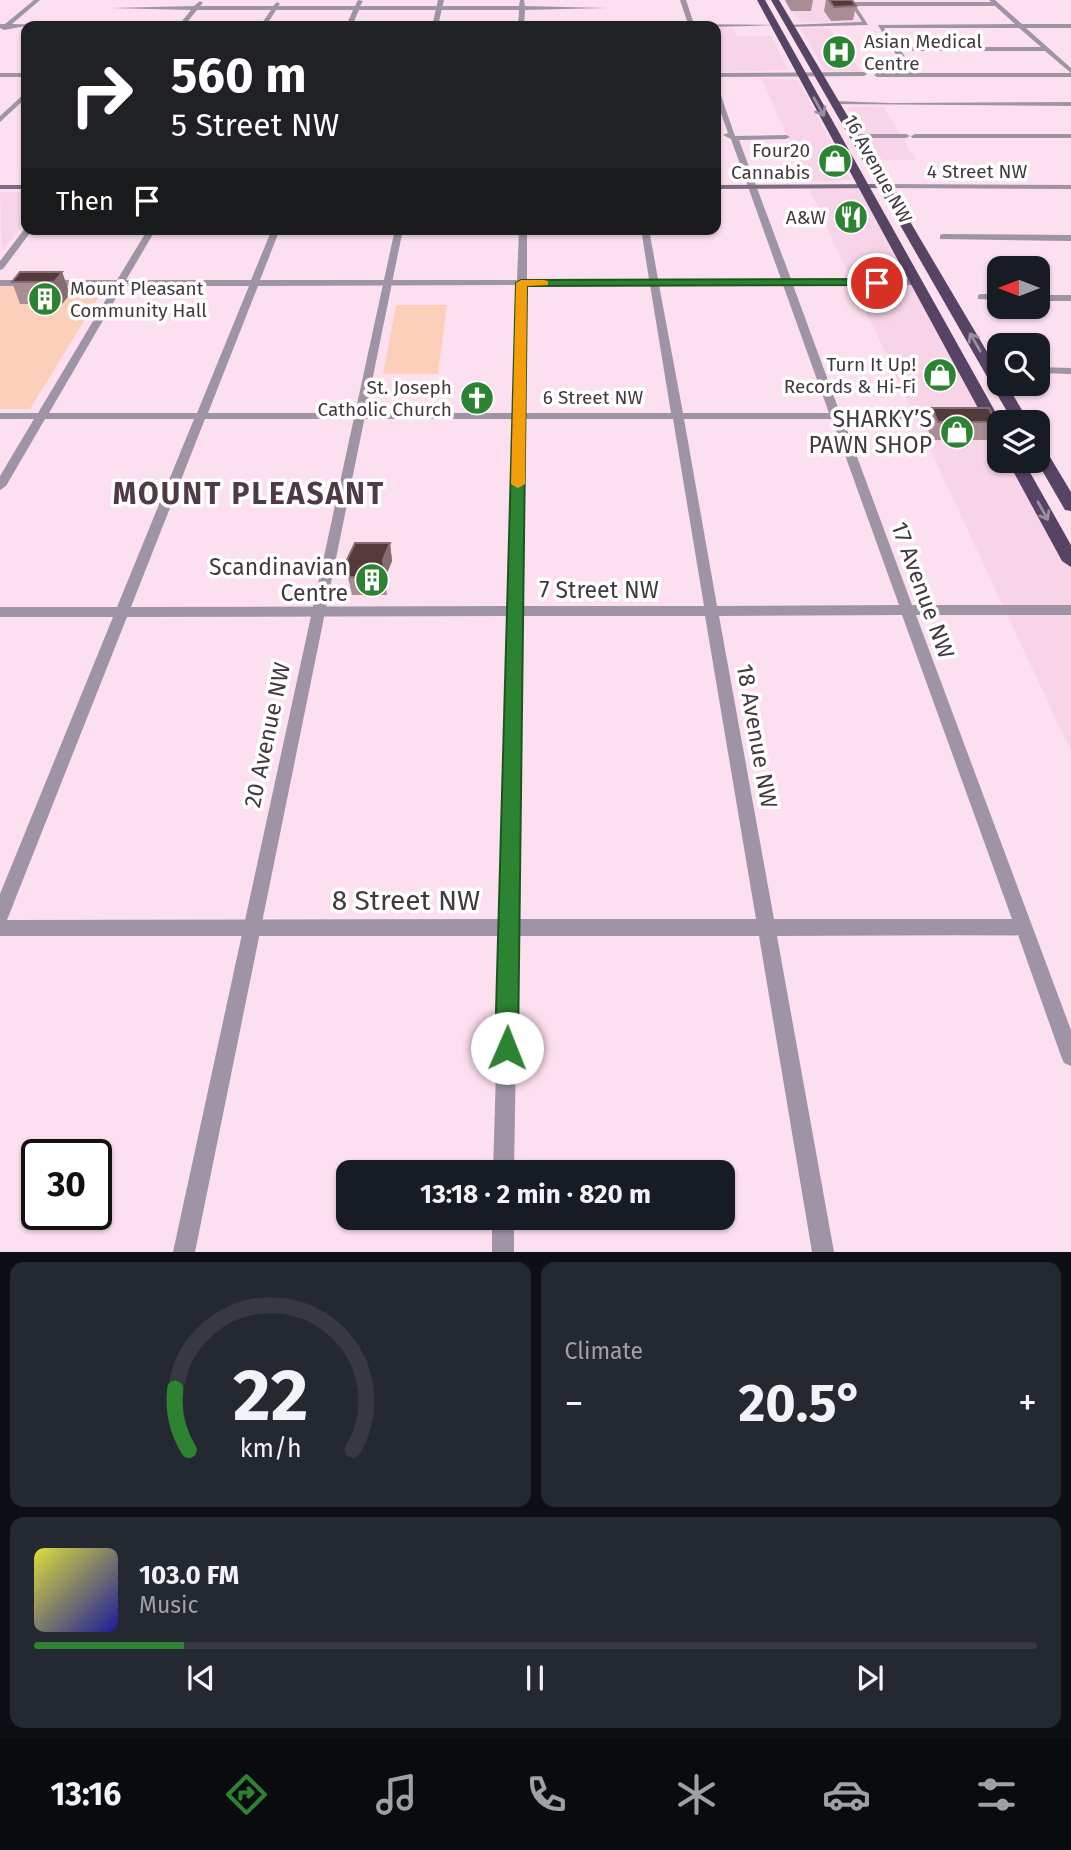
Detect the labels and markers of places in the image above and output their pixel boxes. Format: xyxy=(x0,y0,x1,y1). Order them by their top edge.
place label: Asian Medical Centre xyxy=(864,30,983,75)
hospital icon: Asian Medical Centre xyxy=(820,33,858,71)
place label: Four20 Cannabis xyxy=(731,139,810,184)
shop icon: Four20 Cannabis xyxy=(816,142,854,180)
restaurant icon: A&W xyxy=(832,198,870,236)
place label: A&W xyxy=(786,206,826,229)
pin xyxy=(847,253,907,313)
place label: Mount Pleasant Community Hall xyxy=(70,277,207,322)
building icon: Mount Pleasant Community Hall xyxy=(26,280,64,318)
place label: Turn It Up! Records & Hi-Fi xyxy=(784,353,916,398)
shop icon: Turn It Up! Records & Hi-Fi xyxy=(921,356,959,394)
place label: St. Joseph Catholic Church xyxy=(317,376,452,421)
church icon: St. Joseph Catholic Church xyxy=(458,379,496,417)
place label: SHARKY’S PAWN SHOP xyxy=(809,405,932,459)
shop icon: SHARKY’S PAWN SHOP xyxy=(938,413,976,451)
place label: Scandinavian Centre xyxy=(209,553,348,607)
building icon: Scandinavian Centre xyxy=(353,561,391,599)

